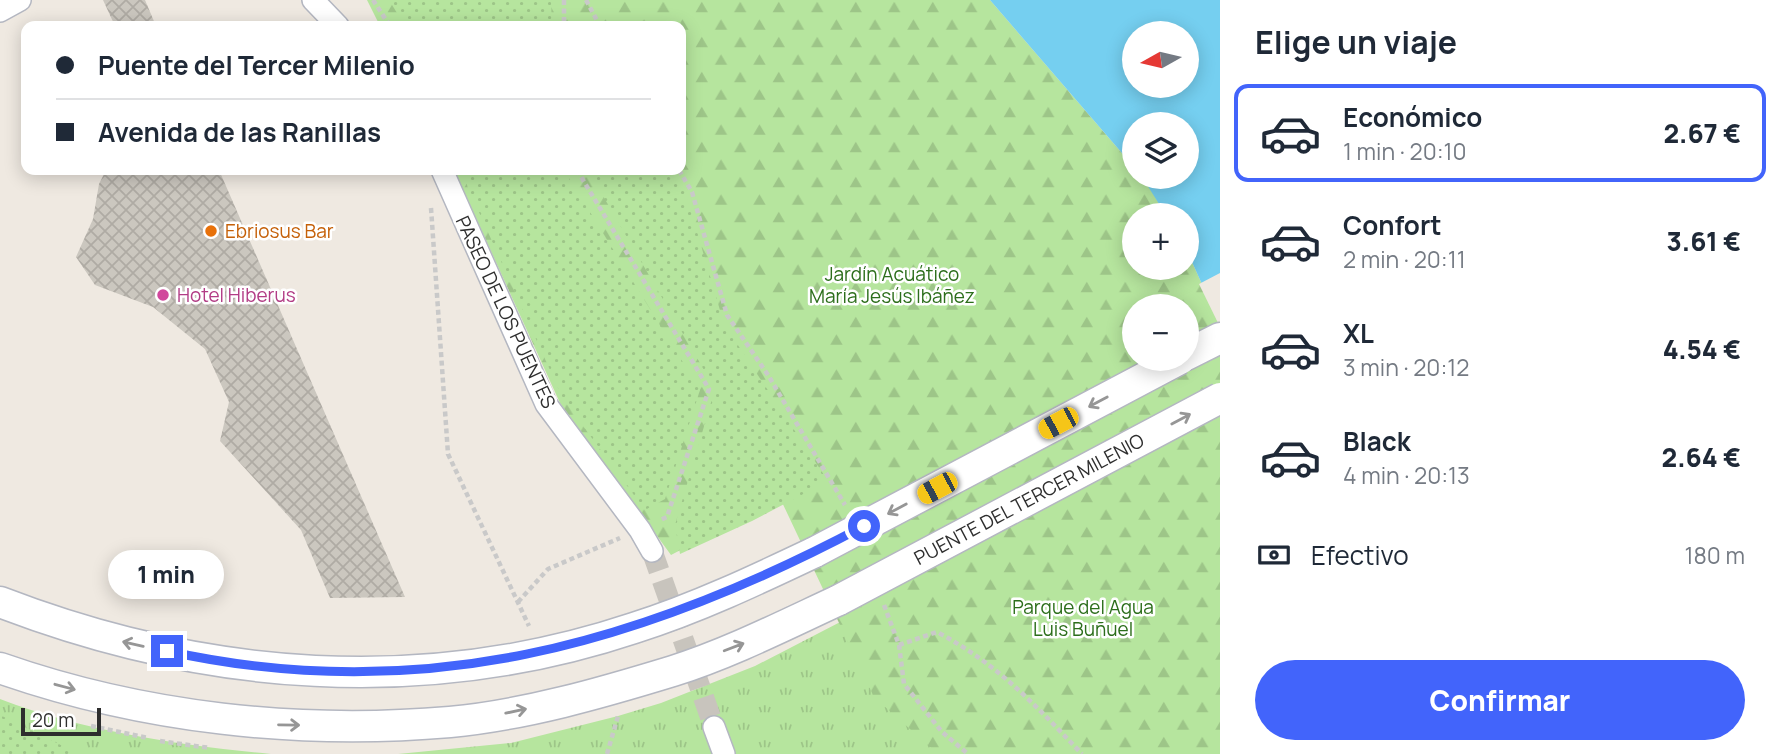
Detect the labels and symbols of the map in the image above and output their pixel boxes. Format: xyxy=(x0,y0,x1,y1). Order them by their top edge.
north arrow xyxy=(1122,21,1199,98)
street label: PASEO DE LOS PUENTES xyxy=(450,211,562,413)
place label: Ebriosus Bar xyxy=(225,218,334,244)
marker: Ebriosus Bar xyxy=(203,223,219,239)
park label: Jardín Acuático María Jesús Ibáñez xyxy=(809,261,975,309)
place label: Hotel Hiberus xyxy=(177,282,296,308)
marker: Hotel Hiberus xyxy=(155,287,171,303)
one-way arrow xyxy=(1088,396,1109,409)
car xyxy=(1035,404,1082,442)
one-way arrow xyxy=(1170,411,1191,425)
street label: PUENTE DEL TERCER MILENIO xyxy=(909,427,1149,571)
car xyxy=(914,469,961,507)
one-way arrow xyxy=(887,502,908,516)
route start xyxy=(848,510,880,542)
callout: 1 min xyxy=(109,550,225,598)
park label: Parque del Agua Luis Buñuel xyxy=(1012,594,1154,642)
route end xyxy=(151,635,183,667)
one-way arrow xyxy=(122,636,145,650)
one-way arrow xyxy=(722,640,744,653)
one-way arrow xyxy=(54,681,76,694)
one-way arrow xyxy=(504,704,527,718)
scale bar xyxy=(21,705,102,737)
one-way arrow xyxy=(277,718,300,731)

